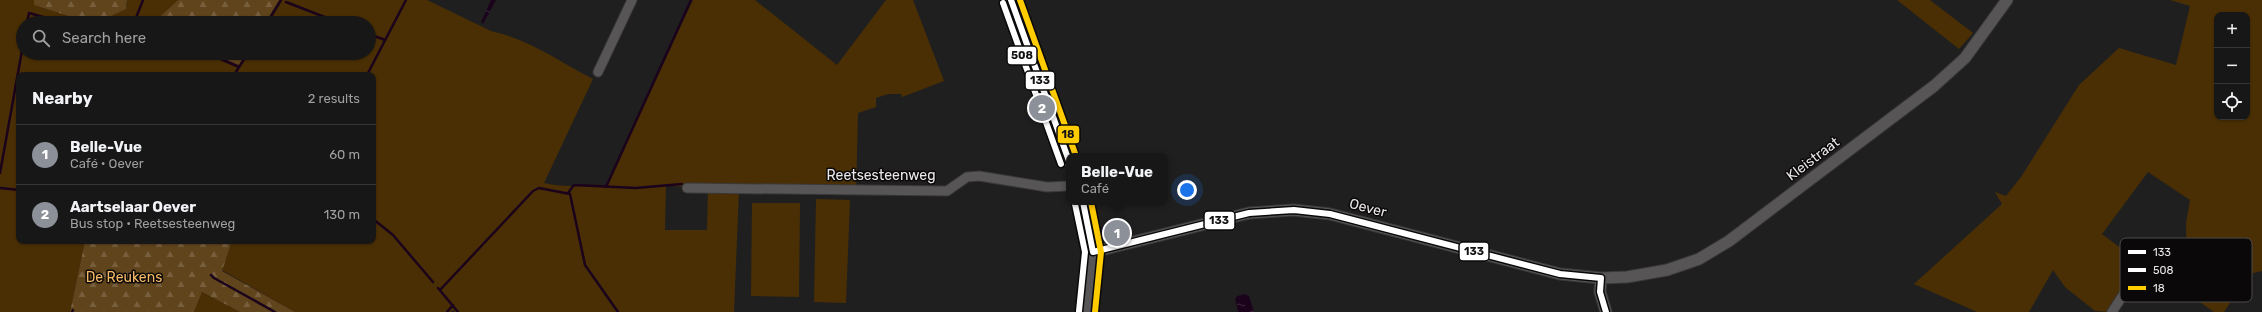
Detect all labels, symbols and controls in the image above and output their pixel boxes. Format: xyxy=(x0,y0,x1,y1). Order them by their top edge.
map controls xyxy=(2214,12,2250,120)
button: + xyxy=(2214,12,2250,48)
search box xyxy=(16,16,376,60)
icon: search xyxy=(30,27,52,49)
text: Search here xyxy=(62,29,146,47)
line badge: 508 xyxy=(1007,46,1037,65)
button: − xyxy=(2214,48,2250,84)
text: 508 xyxy=(1011,49,1033,62)
line badge: 133 xyxy=(1025,71,1055,90)
text: 133 xyxy=(1030,74,1050,87)
button: locate xyxy=(2214,84,2250,120)
text: Nearby xyxy=(32,88,93,108)
text: 2 results xyxy=(308,91,360,106)
pin: 2 xyxy=(1029,93,1055,123)
line badge: 18 xyxy=(1057,125,1080,144)
text: 18 xyxy=(1062,128,1074,141)
street label: Kleistraat xyxy=(1783,133,1843,184)
text: Belle-Vue xyxy=(70,138,142,156)
text: 1 xyxy=(42,147,48,162)
text: 60 m xyxy=(329,147,360,162)
popup xyxy=(1066,153,1168,205)
text: Café · Oever xyxy=(70,156,144,171)
text: Belle-Vue xyxy=(1081,163,1153,181)
street label: Reetsesteenweg xyxy=(826,167,936,184)
your location xyxy=(1177,180,1197,200)
text: Café xyxy=(1081,181,1109,196)
street label: Oever xyxy=(1348,195,1389,221)
text: Aartselaar Oever xyxy=(70,198,196,216)
text: 2 xyxy=(41,207,49,222)
text: 130 m xyxy=(324,207,360,222)
line badge: 133 xyxy=(1204,211,1235,230)
text: 133 xyxy=(1209,214,1229,227)
text: Bus stop · Reetsesteenweg xyxy=(70,216,235,231)
pin: 1 xyxy=(1104,218,1130,248)
legend xyxy=(2120,238,2252,302)
line badge: 133 xyxy=(1459,242,1489,261)
text: 133 xyxy=(1464,245,1484,258)
text: 133 xyxy=(2153,246,2171,259)
text: 508 xyxy=(2153,264,2174,277)
park label: De Reukens xyxy=(86,269,162,286)
text: 18 xyxy=(2153,282,2165,295)

